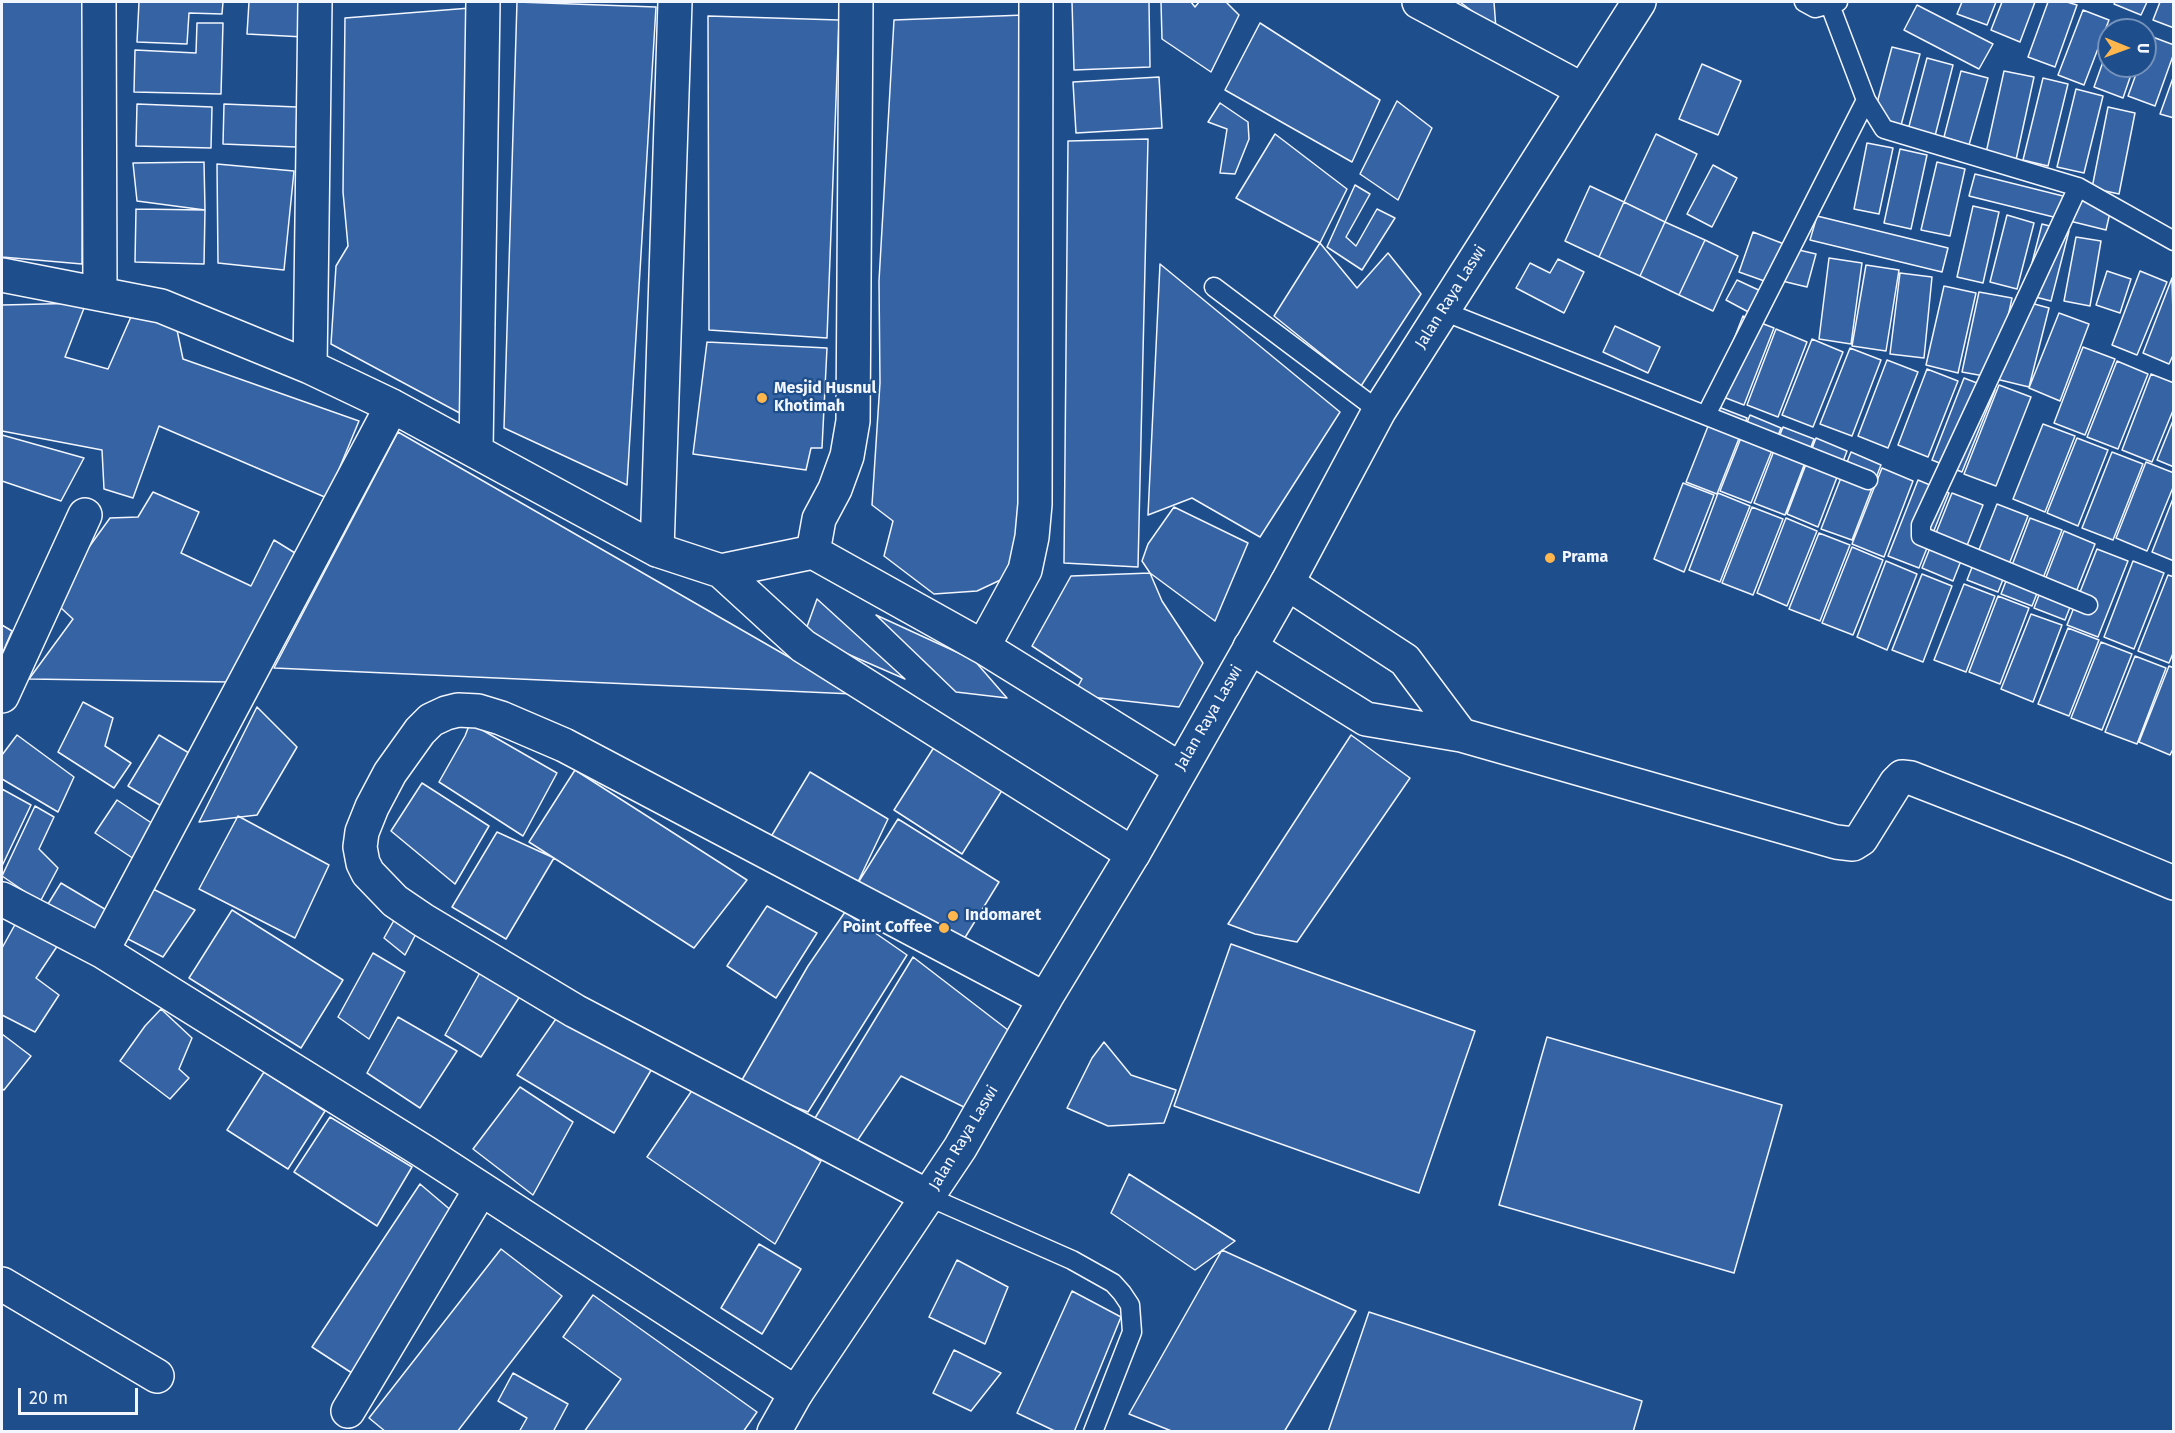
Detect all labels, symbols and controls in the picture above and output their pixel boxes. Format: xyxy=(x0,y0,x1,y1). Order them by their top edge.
north arrow xyxy=(2097,18,2157,78)
text: U xyxy=(2134,43,2153,54)
street label: Jalan Raya Laswi xyxy=(1411,242,1491,352)
place label: Mesjid Husnul Khotimah xyxy=(774,379,876,417)
marker: Mesjid Husnul Khotimah xyxy=(755,391,769,405)
place label: Prama xyxy=(1562,548,1608,568)
marker: Prama xyxy=(1543,551,1557,565)
street label: Jalan Raya Laswi xyxy=(1171,662,1247,774)
place label: Indomaret xyxy=(965,906,1041,926)
marker: Indomaret xyxy=(946,909,960,923)
place label: Point Coffee xyxy=(843,918,932,938)
marker: Point Coffee xyxy=(937,921,951,935)
street label: Jalan Raya Laswi xyxy=(925,1082,1003,1194)
scale bar xyxy=(21,1376,141,1414)
text: 20 m xyxy=(29,1387,68,1409)

